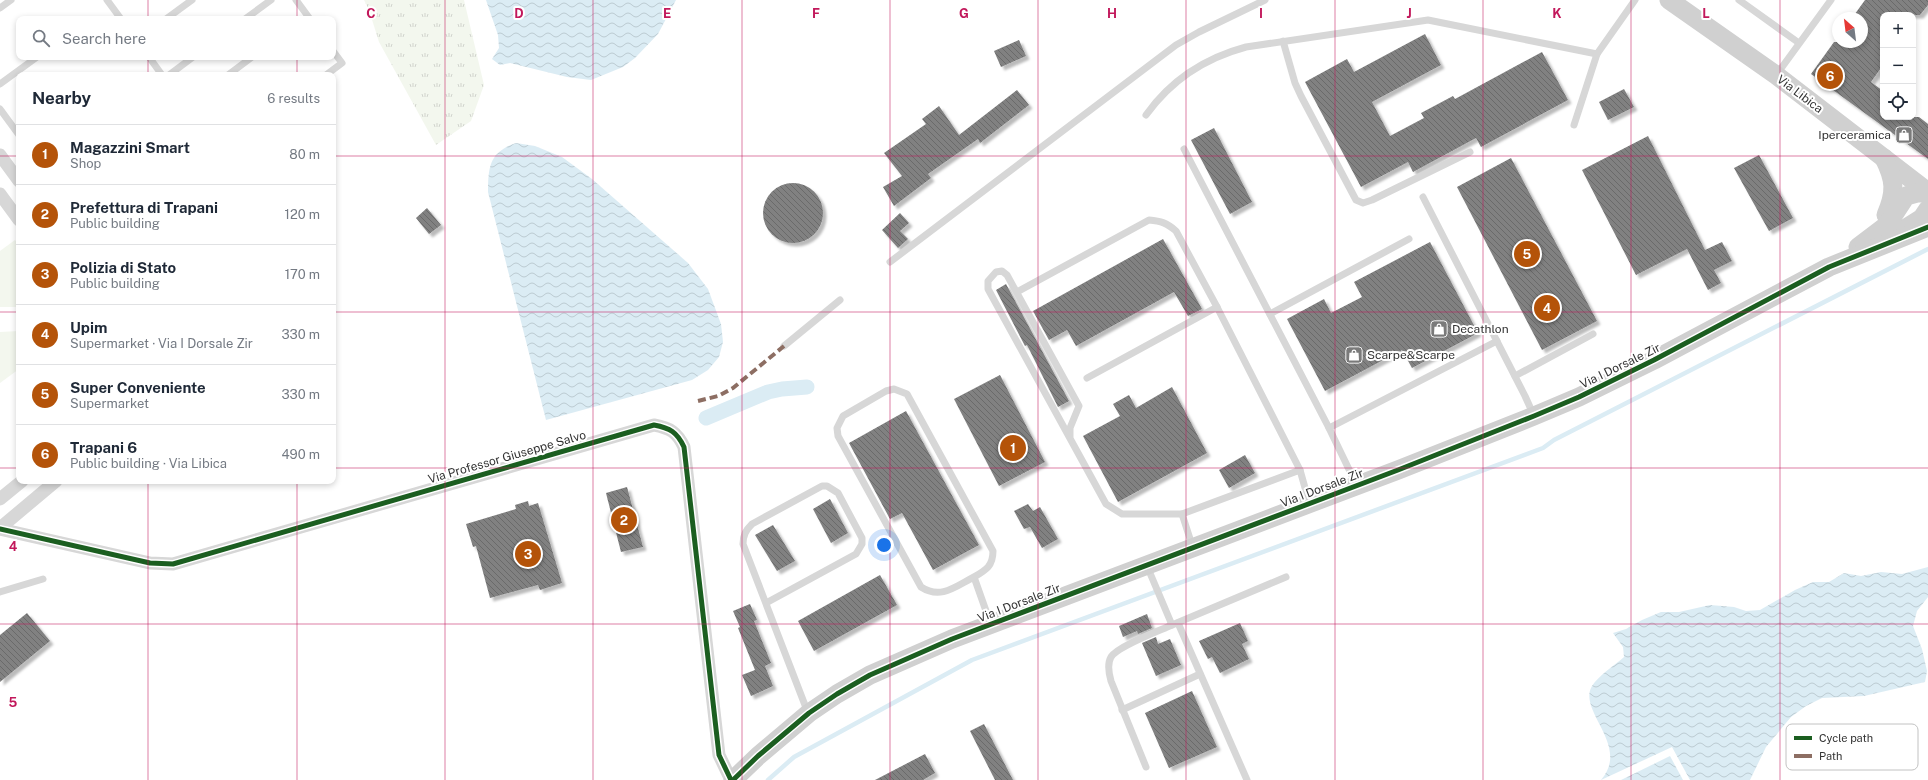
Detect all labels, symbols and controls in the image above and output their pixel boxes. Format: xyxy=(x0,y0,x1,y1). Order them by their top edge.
text: C xyxy=(366,6,376,21)
text: D xyxy=(514,6,524,21)
text: E xyxy=(663,6,671,21)
text: F xyxy=(812,6,820,21)
text: G xyxy=(959,6,969,21)
text: H xyxy=(1107,6,1117,21)
text: I xyxy=(1259,6,1263,21)
text: J xyxy=(1406,6,1412,21)
text: K xyxy=(1552,6,1562,21)
text: L xyxy=(1702,6,1710,21)
north arrow xyxy=(1832,12,1868,48)
map controls xyxy=(1880,12,1916,120)
button: + xyxy=(1880,12,1916,48)
search box xyxy=(16,16,336,60)
icon: search xyxy=(30,27,52,49)
text: Search here xyxy=(62,30,146,47)
button: − xyxy=(1880,48,1916,84)
pin: 6 xyxy=(1817,61,1843,91)
street label: Via Libica xyxy=(1774,72,1826,116)
button: locate xyxy=(1880,84,1916,120)
text: Nearby xyxy=(32,88,91,108)
text: 6 results xyxy=(267,91,320,106)
shop icon: Iperceramica xyxy=(1894,125,1914,145)
place label: Iperceramica xyxy=(1818,128,1891,142)
text: Magazzini Smart xyxy=(70,139,190,156)
text: 1 xyxy=(42,147,48,162)
text: 80 m xyxy=(289,147,320,162)
text: Shop xyxy=(70,156,101,171)
text: Prefettura di Trapani xyxy=(70,199,218,216)
text: 2 xyxy=(41,207,49,222)
text: 120 m xyxy=(285,207,320,222)
text: Public building xyxy=(70,216,160,231)
pin: 5 xyxy=(1514,239,1540,269)
text: Polizia di Stato xyxy=(70,259,176,276)
text: 3 xyxy=(41,267,49,282)
text: 170 m xyxy=(285,267,320,282)
text: Public building xyxy=(70,276,160,291)
pin: 4 xyxy=(1534,293,1560,323)
text: Upim xyxy=(70,319,107,336)
shop icon: Decathlon xyxy=(1429,319,1449,339)
place label: Decathlon xyxy=(1452,322,1509,336)
text: 4 xyxy=(41,327,49,342)
text: 330 m xyxy=(281,327,320,342)
text: Supermarket · Via I Dorsale Zir xyxy=(70,336,253,351)
street label: Via I Dorsale Zir xyxy=(1578,340,1663,391)
shop icon: Scarpe&Scarpe xyxy=(1344,345,1364,365)
place label: Scarpe&Scarpe xyxy=(1367,348,1455,362)
text: Super Conveniente xyxy=(70,379,206,396)
text: 5 xyxy=(41,387,49,402)
text: 330 m xyxy=(281,387,320,402)
text: Supermarket xyxy=(70,396,149,411)
street label: Via Professor Giuseppe Salvo xyxy=(426,428,588,486)
pin: 1 xyxy=(1000,433,1026,463)
text: Trapani 6 xyxy=(70,439,137,456)
text: 6 xyxy=(41,447,49,462)
text: 490 m xyxy=(281,447,320,462)
text: Public building · Via Libica xyxy=(70,456,227,471)
street label: Via I Dorsale Zir xyxy=(1279,466,1366,510)
pin: 2 xyxy=(611,505,637,535)
your location xyxy=(874,535,894,555)
text: 4 xyxy=(9,539,18,554)
pin: 3 xyxy=(515,539,541,569)
street label: Via I Dorsale Zir xyxy=(976,581,1063,625)
text: 5 xyxy=(9,695,18,710)
legend xyxy=(1786,724,1918,770)
text: Cycle path xyxy=(1819,732,1873,744)
text: Path xyxy=(1819,750,1842,762)

